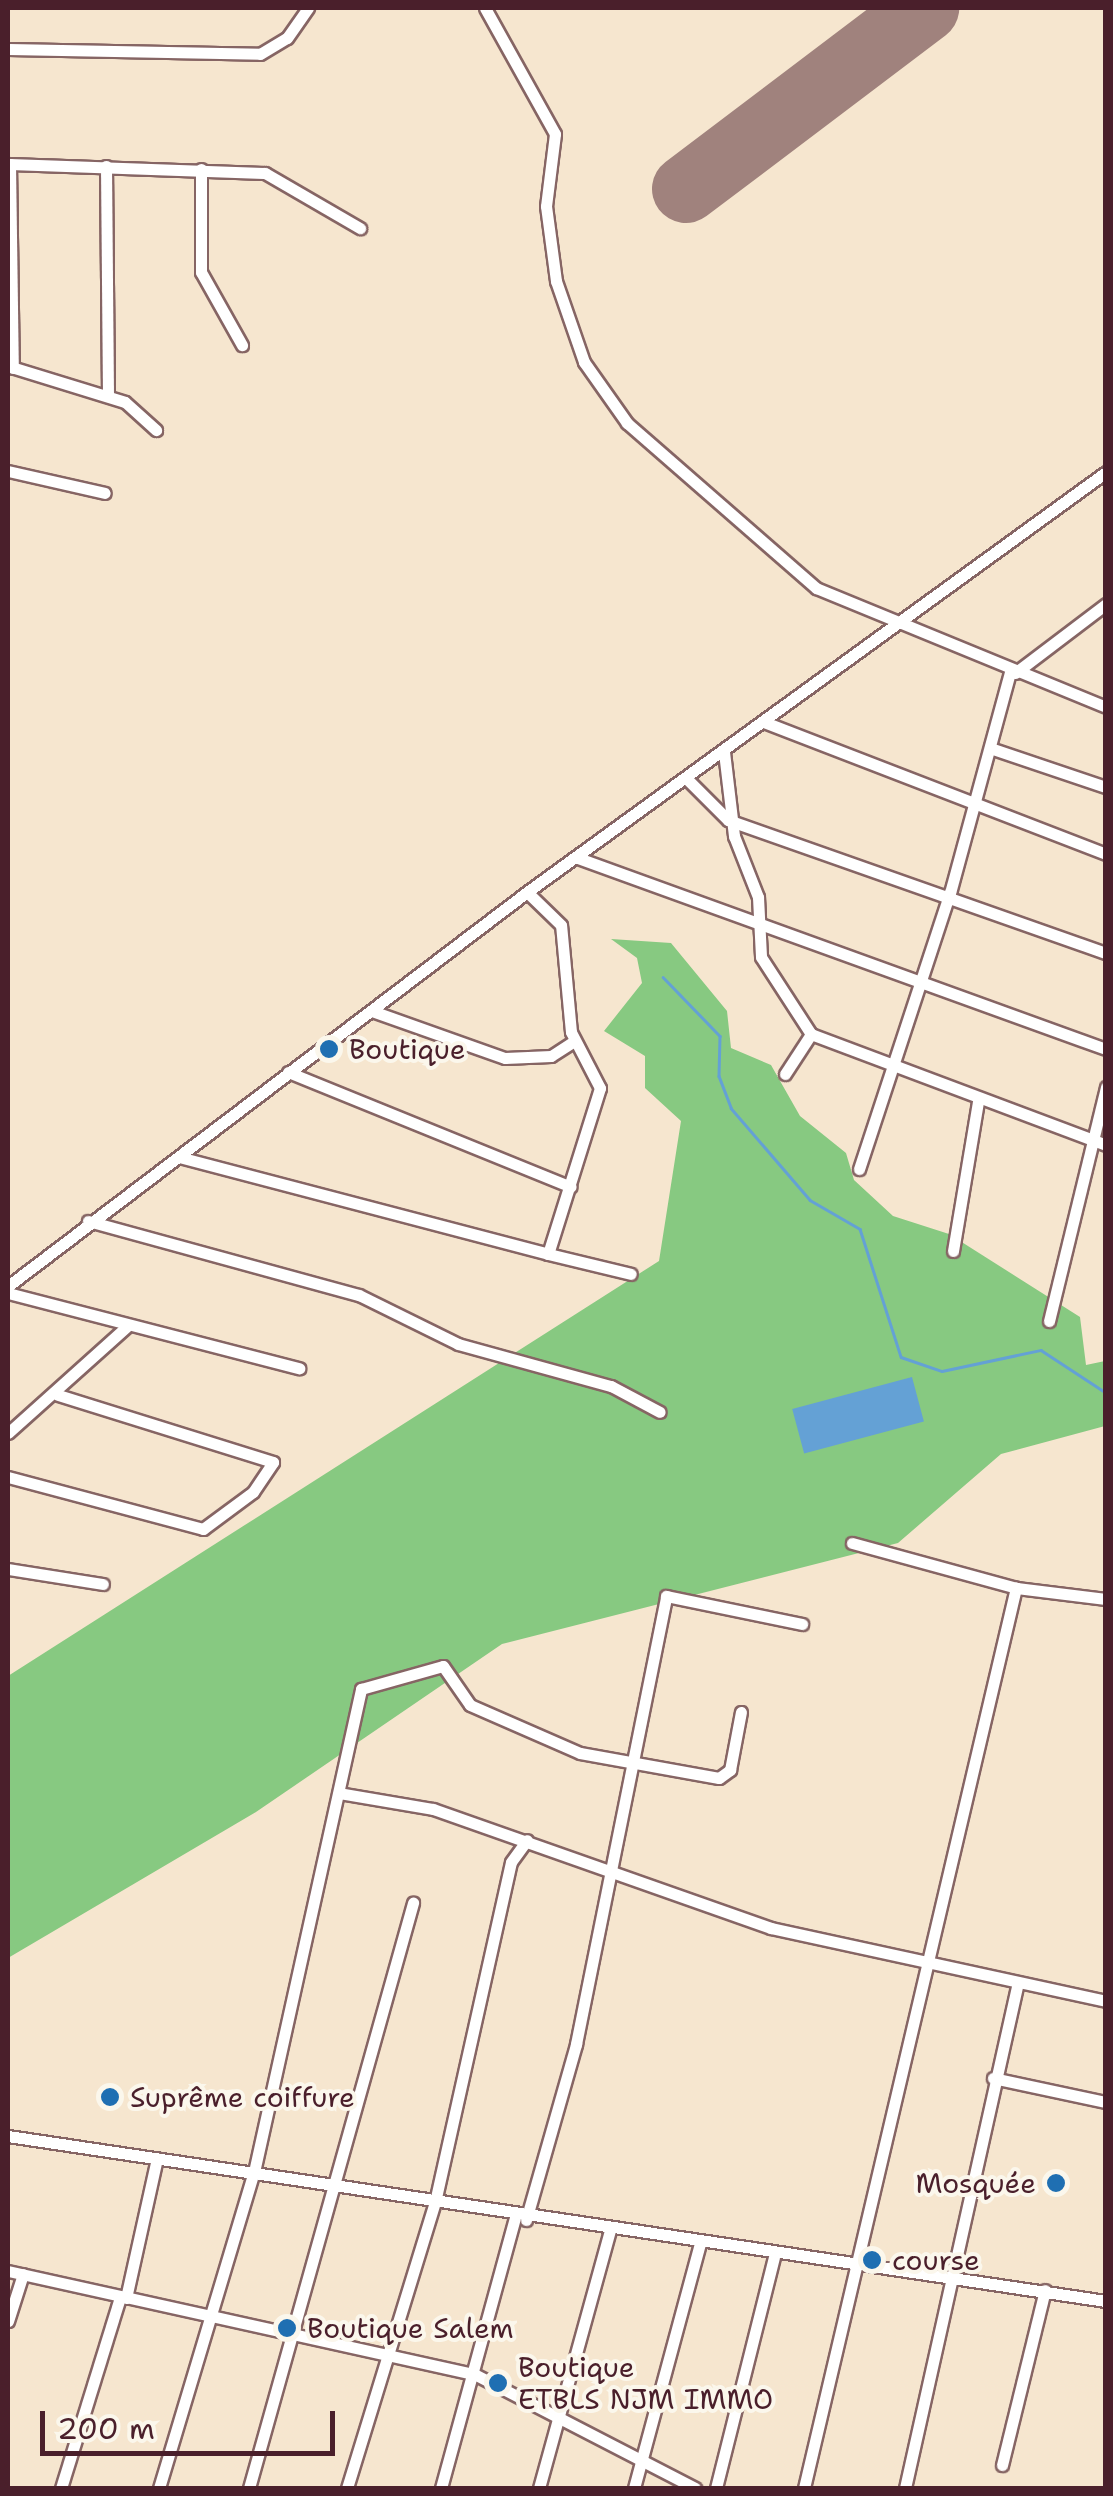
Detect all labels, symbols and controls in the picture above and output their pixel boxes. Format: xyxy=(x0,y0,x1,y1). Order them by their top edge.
place label: Boutique xyxy=(349,1032,466,1066)
marker: Boutique xyxy=(318,1038,340,1060)
place label: Suprême coiffure xyxy=(130,2080,355,2114)
marker: Suprême coiffure xyxy=(99,2086,121,2108)
place label: Mosquée xyxy=(916,2166,1036,2200)
marker: Mosquée xyxy=(1045,2172,1067,2194)
place label: course xyxy=(892,2243,980,2277)
marker: course xyxy=(861,2249,883,2271)
place label: Boutique Salem xyxy=(307,2311,514,2345)
marker: Boutique Salem xyxy=(276,2317,298,2339)
place label: Boutique ETBLS NJM IMMO xyxy=(518,2350,773,2416)
marker: Boutique ETBLS NJM IMMO xyxy=(487,2372,509,2394)
scale bar xyxy=(45,2391,340,2453)
text: 200 m xyxy=(57,2408,155,2449)

